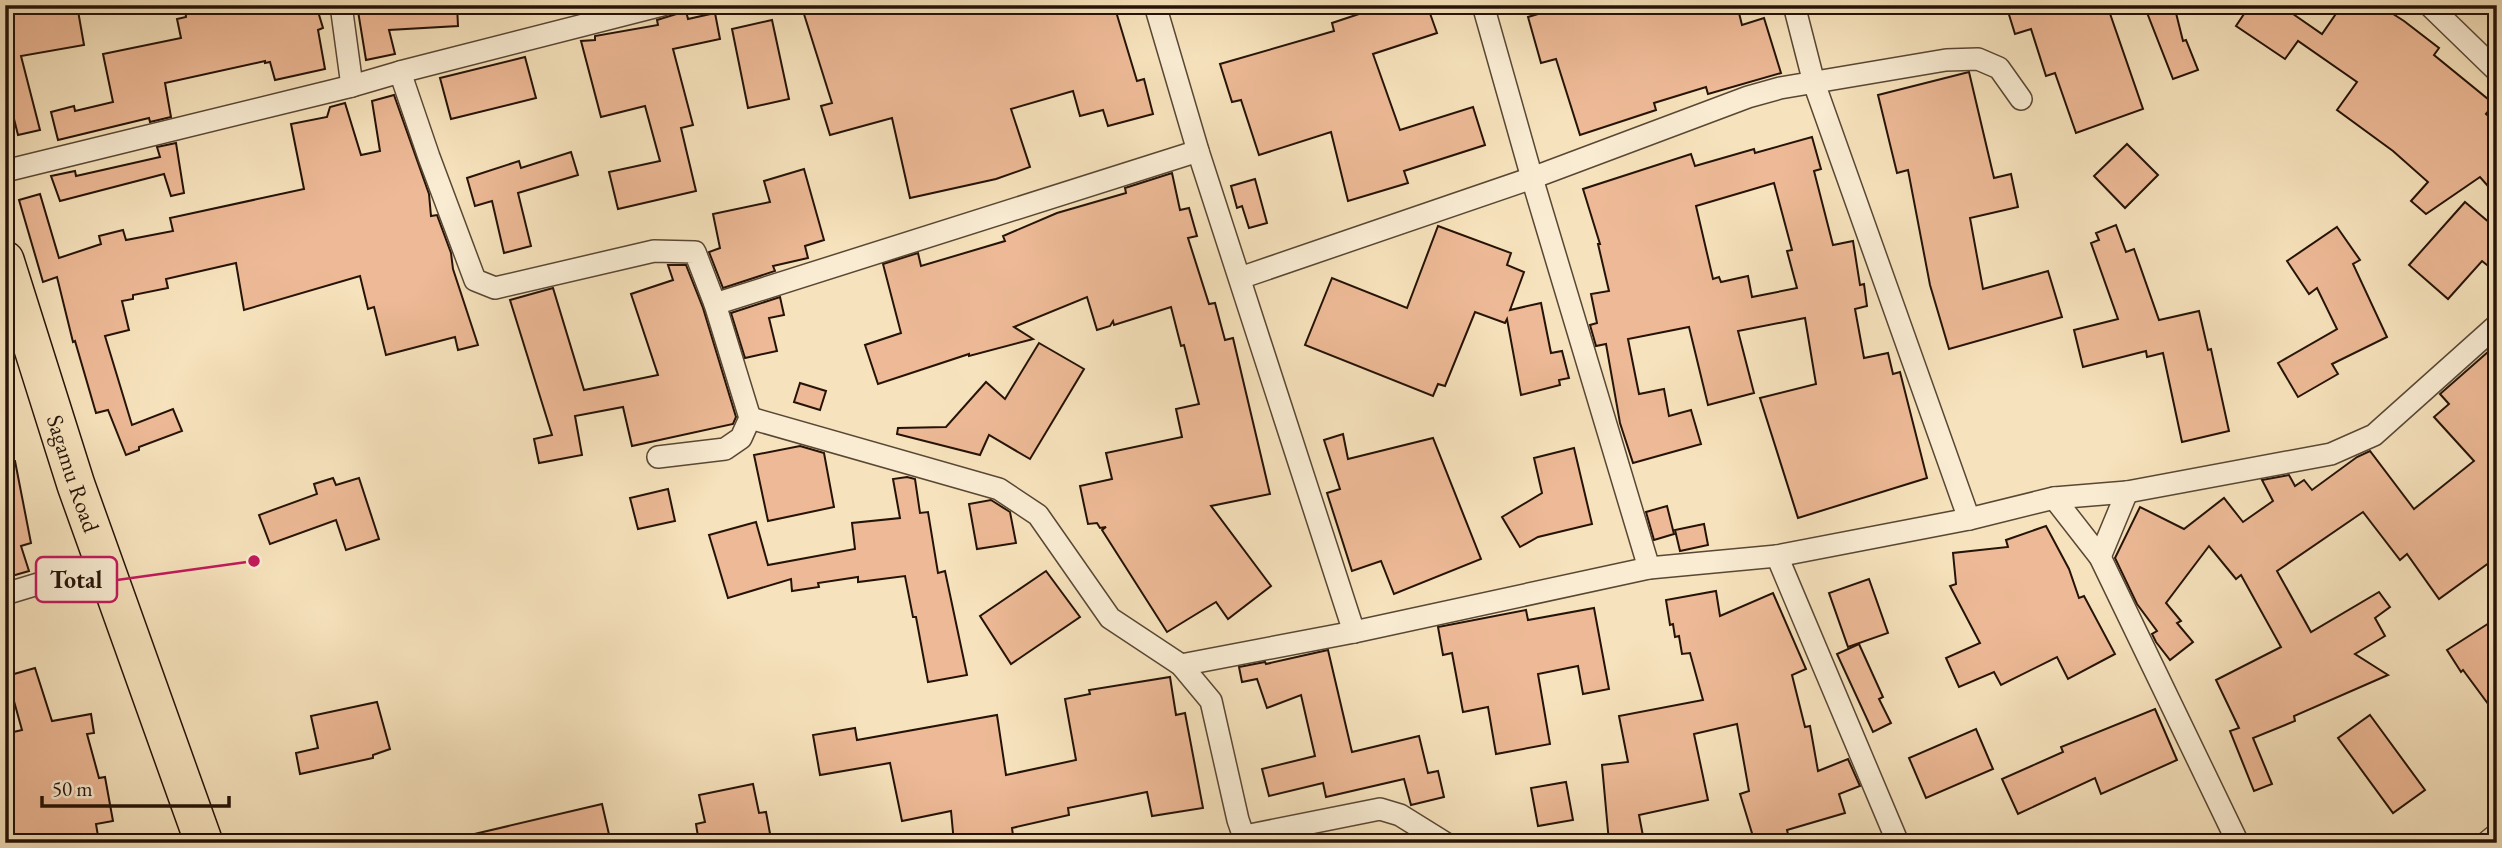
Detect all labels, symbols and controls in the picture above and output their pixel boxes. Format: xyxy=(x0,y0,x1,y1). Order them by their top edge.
street label: Sagamu Road xyxy=(40,411,107,537)
callout: Total xyxy=(36,557,117,602)
text: Total xyxy=(50,564,102,595)
scale bar xyxy=(42,764,229,808)
text: 50 m xyxy=(52,775,93,802)

